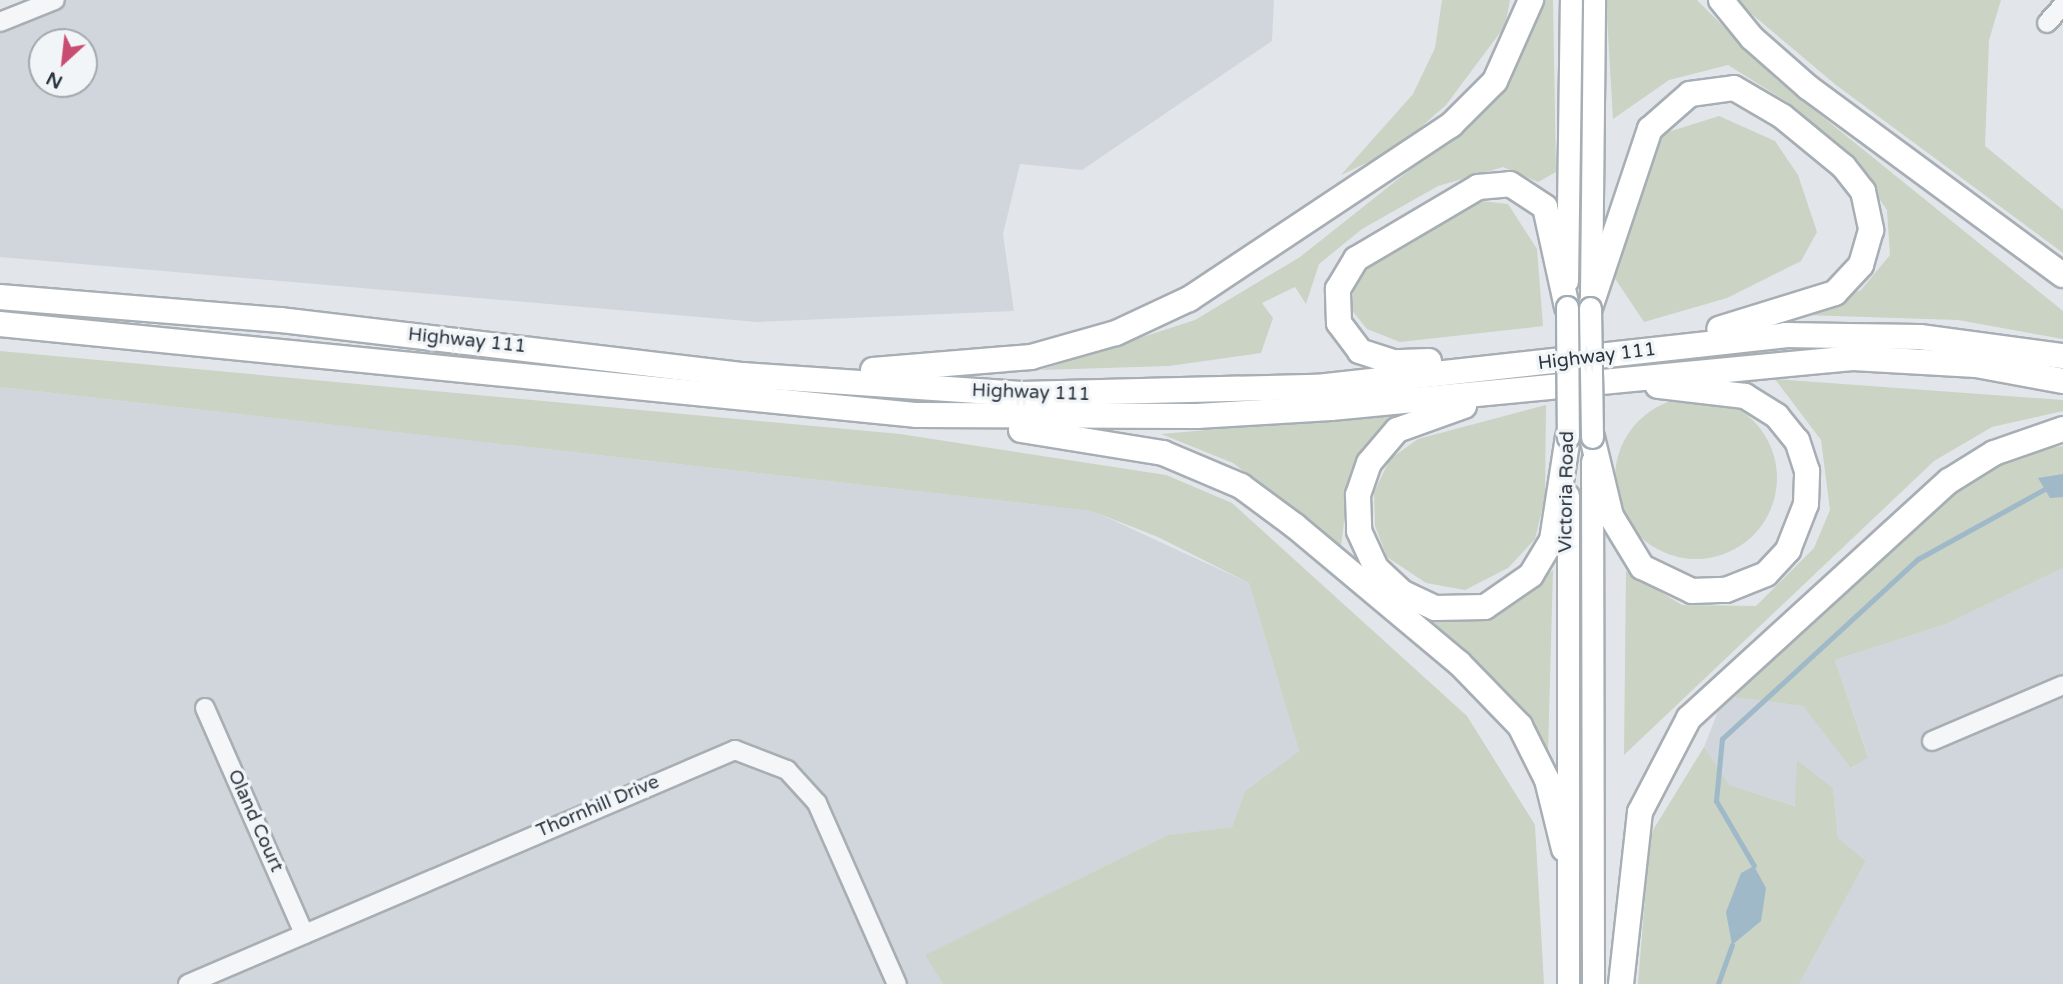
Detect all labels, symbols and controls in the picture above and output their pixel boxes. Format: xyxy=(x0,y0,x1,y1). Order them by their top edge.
north arrow xyxy=(28,28,98,98)
text: N xyxy=(43,67,66,93)
street label: Highway 111 xyxy=(407,323,527,359)
street label: Highway 111 xyxy=(1537,338,1657,376)
street label: Highway 111 xyxy=(971,380,1091,406)
street label: Victoria Road xyxy=(1555,431,1579,553)
street label: Oland Court xyxy=(222,766,288,876)
street label: Thornhill Drive xyxy=(533,771,663,843)

